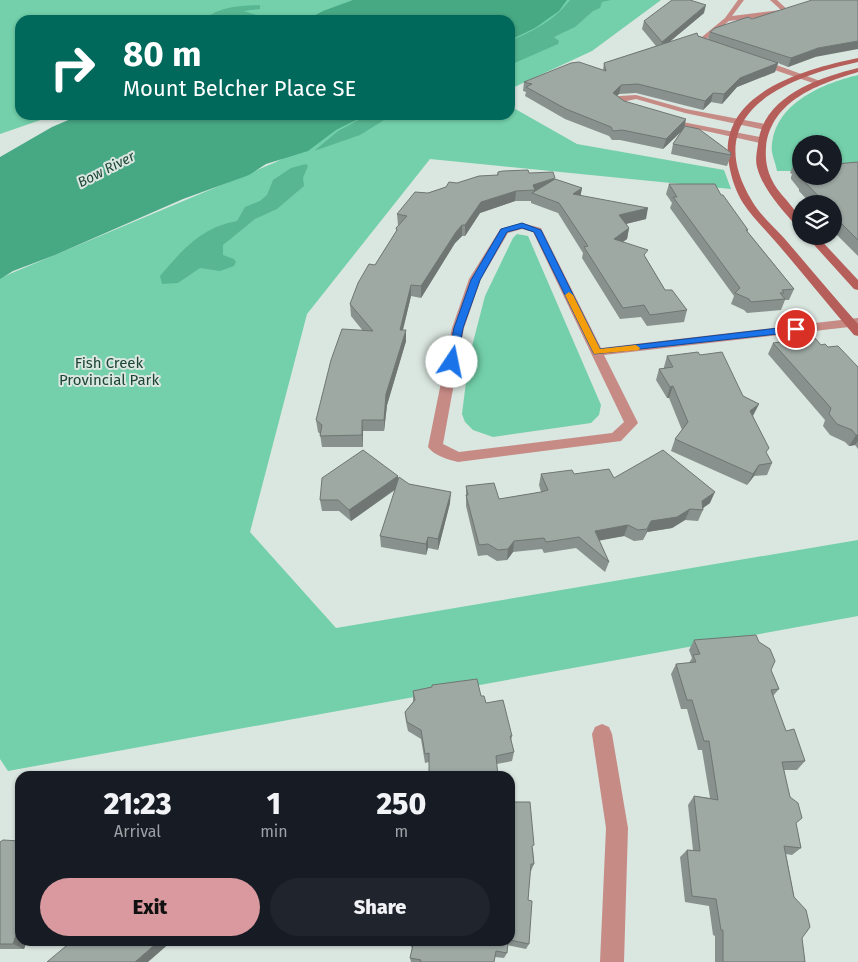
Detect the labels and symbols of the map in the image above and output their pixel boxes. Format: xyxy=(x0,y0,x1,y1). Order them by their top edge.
water label: Bow River xyxy=(75,148,138,191)
pin xyxy=(775,308,817,350)
position arrow xyxy=(425,335,477,387)
park label: Fish Creek Provincial Park xyxy=(59,354,159,389)

